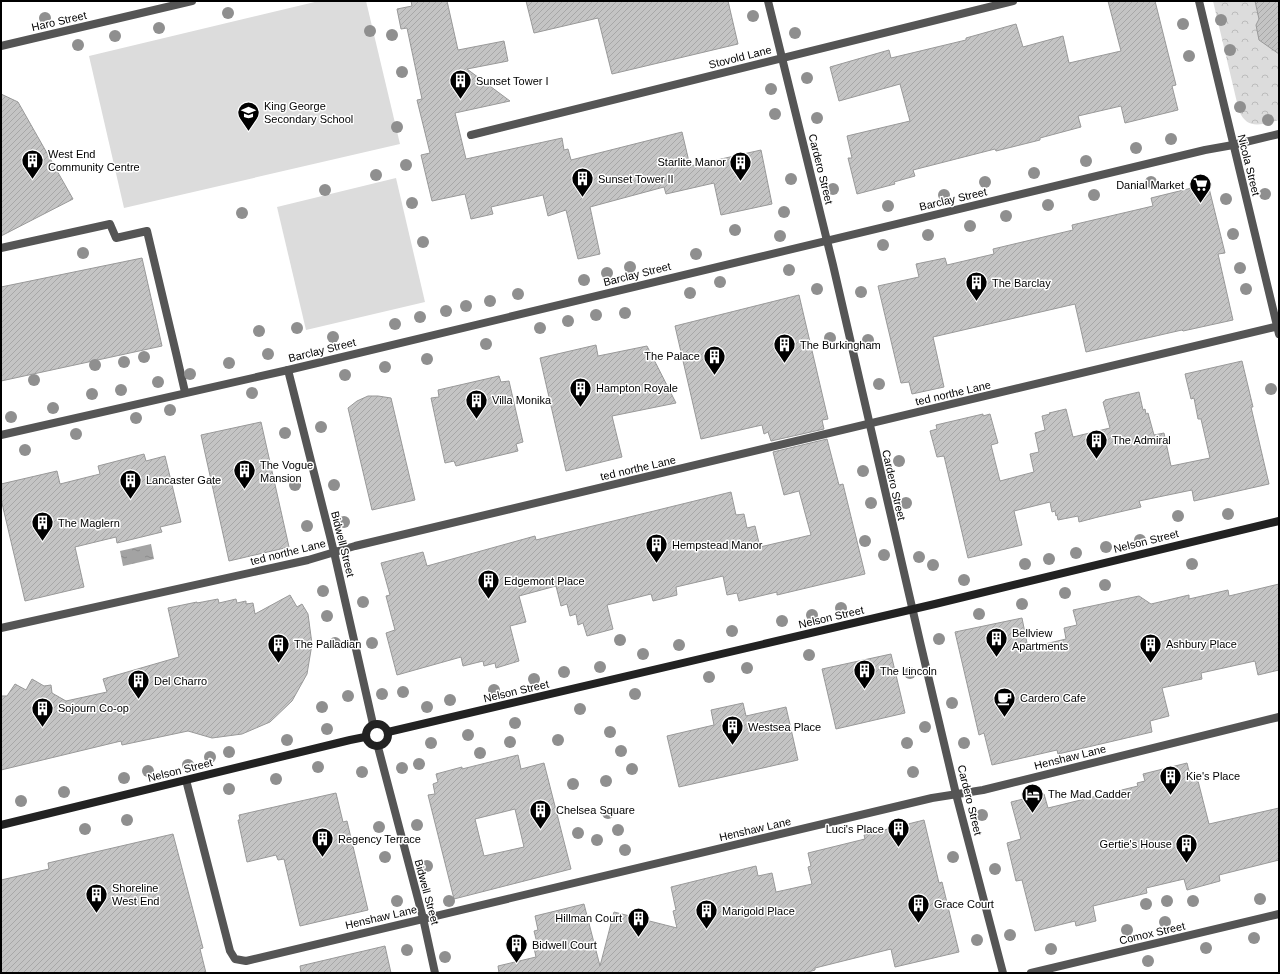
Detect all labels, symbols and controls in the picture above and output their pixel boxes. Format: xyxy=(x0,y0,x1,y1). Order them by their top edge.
street label: Haro Street xyxy=(30,9,88,33)
street label: Stovold Lane xyxy=(707,43,773,71)
building icon: Sunset Tower I xyxy=(448,68,474,101)
place label: Sunset Tower I xyxy=(476,75,549,87)
school or university icon: King George Secondary School xyxy=(236,99,262,132)
place label: King George Secondary School xyxy=(264,100,353,125)
street label: Cardero Street xyxy=(806,133,836,205)
street label: Nicola Street xyxy=(1236,133,1262,197)
building icon: West End Community Centre xyxy=(19,147,45,180)
place label: West End Community Centre xyxy=(48,148,140,173)
building icon: Starlite Manor xyxy=(728,149,754,182)
place label: Starlite Manor xyxy=(658,156,726,168)
building icon: Sunset Tower II xyxy=(569,166,595,199)
supermarket icon: Danial Market xyxy=(1187,172,1213,205)
place label: Sunset Tower II xyxy=(598,173,674,185)
place label: Danial Market xyxy=(1116,179,1184,191)
street label: Barclay Street xyxy=(918,185,988,213)
street label: Barclay Street xyxy=(602,260,672,288)
building icon: The Barclay xyxy=(964,270,990,303)
place label: The Barclay xyxy=(992,277,1051,289)
building icon: The Burkingham xyxy=(772,332,798,365)
street label: Barclay Street xyxy=(287,336,357,364)
place label: The Burkingham xyxy=(800,339,881,351)
building icon: The Palace xyxy=(702,343,728,376)
place label: The Palace xyxy=(644,350,700,362)
building icon: Hampton Royale xyxy=(568,375,594,408)
street label: ted northe Lane xyxy=(914,378,992,408)
place label: Hampton Royale xyxy=(596,382,678,394)
building icon: Villa Monika xyxy=(464,387,490,420)
place label: Villa Monika xyxy=(492,394,552,406)
building icon: The Admiral xyxy=(1084,427,1110,460)
place label: The Admiral xyxy=(1112,434,1171,446)
street label: Cardero Street xyxy=(880,448,908,522)
street label: ted northe Lane xyxy=(599,453,677,483)
building icon: The Vogue Mansion xyxy=(232,458,258,491)
place label: The Vogue Mansion xyxy=(260,459,313,484)
building icon: Lancaster Gate xyxy=(118,467,144,500)
place label: Lancaster Gate xyxy=(146,474,221,486)
building icon: The Maglern xyxy=(29,510,55,543)
street label: Bidwell Street xyxy=(329,510,357,578)
place label: The Maglern xyxy=(58,517,120,529)
street label: Nelson Street xyxy=(1112,527,1180,555)
building icon: Hempstead Manor xyxy=(644,532,670,565)
street label: ted northe Lane xyxy=(249,537,327,567)
place label: Hempstead Manor xyxy=(672,539,763,551)
building icon: Edgemont Place xyxy=(476,568,502,601)
place label: Edgemont Place xyxy=(504,575,585,587)
street label: Nelson Street xyxy=(797,604,865,630)
building icon: Bellview Apartments xyxy=(983,626,1009,659)
place label: Bellview Apartments xyxy=(1012,627,1069,652)
building icon: The Palladian xyxy=(266,631,292,664)
building icon: Ashbury Place xyxy=(1137,631,1163,664)
place label: The Palladian xyxy=(294,638,361,650)
place label: Ashbury Place xyxy=(1166,638,1237,650)
building icon: The Lincoln xyxy=(851,658,877,691)
place label: The Lincoln xyxy=(880,665,937,677)
building icon: Del Charro xyxy=(125,668,151,701)
place label: Del Charro xyxy=(154,675,207,687)
street label: Nelson Street xyxy=(482,678,550,704)
cafe icon: Cardero Cafe xyxy=(991,685,1017,718)
place label: Cardero Cafe xyxy=(1020,692,1086,704)
building icon: Sojourn Co-op xyxy=(29,695,55,728)
place label: Sojourn Co-op xyxy=(58,702,129,714)
building icon: Westsea Place xyxy=(719,714,745,747)
place label: Westsea Place xyxy=(748,721,821,733)
street label: Henshaw Lane xyxy=(1033,742,1107,772)
street label: Nelson Street xyxy=(146,756,214,784)
building icon: Kie's Place xyxy=(1158,763,1184,796)
street label: Cardero Street xyxy=(955,764,985,836)
place label: Kie's Place xyxy=(1186,770,1240,782)
hotel icon: The Mad Cadder xyxy=(1019,781,1045,814)
place label: The Mad Cadder xyxy=(1048,788,1131,800)
building icon: Chelsea Square xyxy=(528,797,554,830)
place label: Chelsea Square xyxy=(556,804,635,816)
street label: Henshaw Lane xyxy=(718,815,792,843)
building icon: Luci's Place xyxy=(886,816,912,849)
place label: Luci's Place xyxy=(826,823,884,835)
building icon: Regency Terrace xyxy=(310,826,336,859)
building icon: Gertie's House xyxy=(1174,831,1200,864)
place label: Regency Terrace xyxy=(338,833,421,845)
place label: Gertie's House xyxy=(1100,838,1172,850)
street label: Bidwell Street xyxy=(412,858,442,926)
building icon: Shoreline West End xyxy=(84,881,110,914)
place label: Shoreline West End xyxy=(112,882,160,907)
building icon: Grace Court xyxy=(906,891,932,924)
building icon: Marigold Place xyxy=(694,898,720,931)
place label: Grace Court xyxy=(934,898,994,910)
street label: Henshaw Lane xyxy=(344,903,418,931)
building icon: Hillman Court xyxy=(625,905,651,938)
place label: Marigold Place xyxy=(722,905,795,917)
place label: Hillman Court xyxy=(555,912,622,924)
street label: Comox Street xyxy=(1118,920,1186,946)
building icon: Bidwell Court xyxy=(504,932,530,965)
place label: Bidwell Court xyxy=(532,939,597,951)

